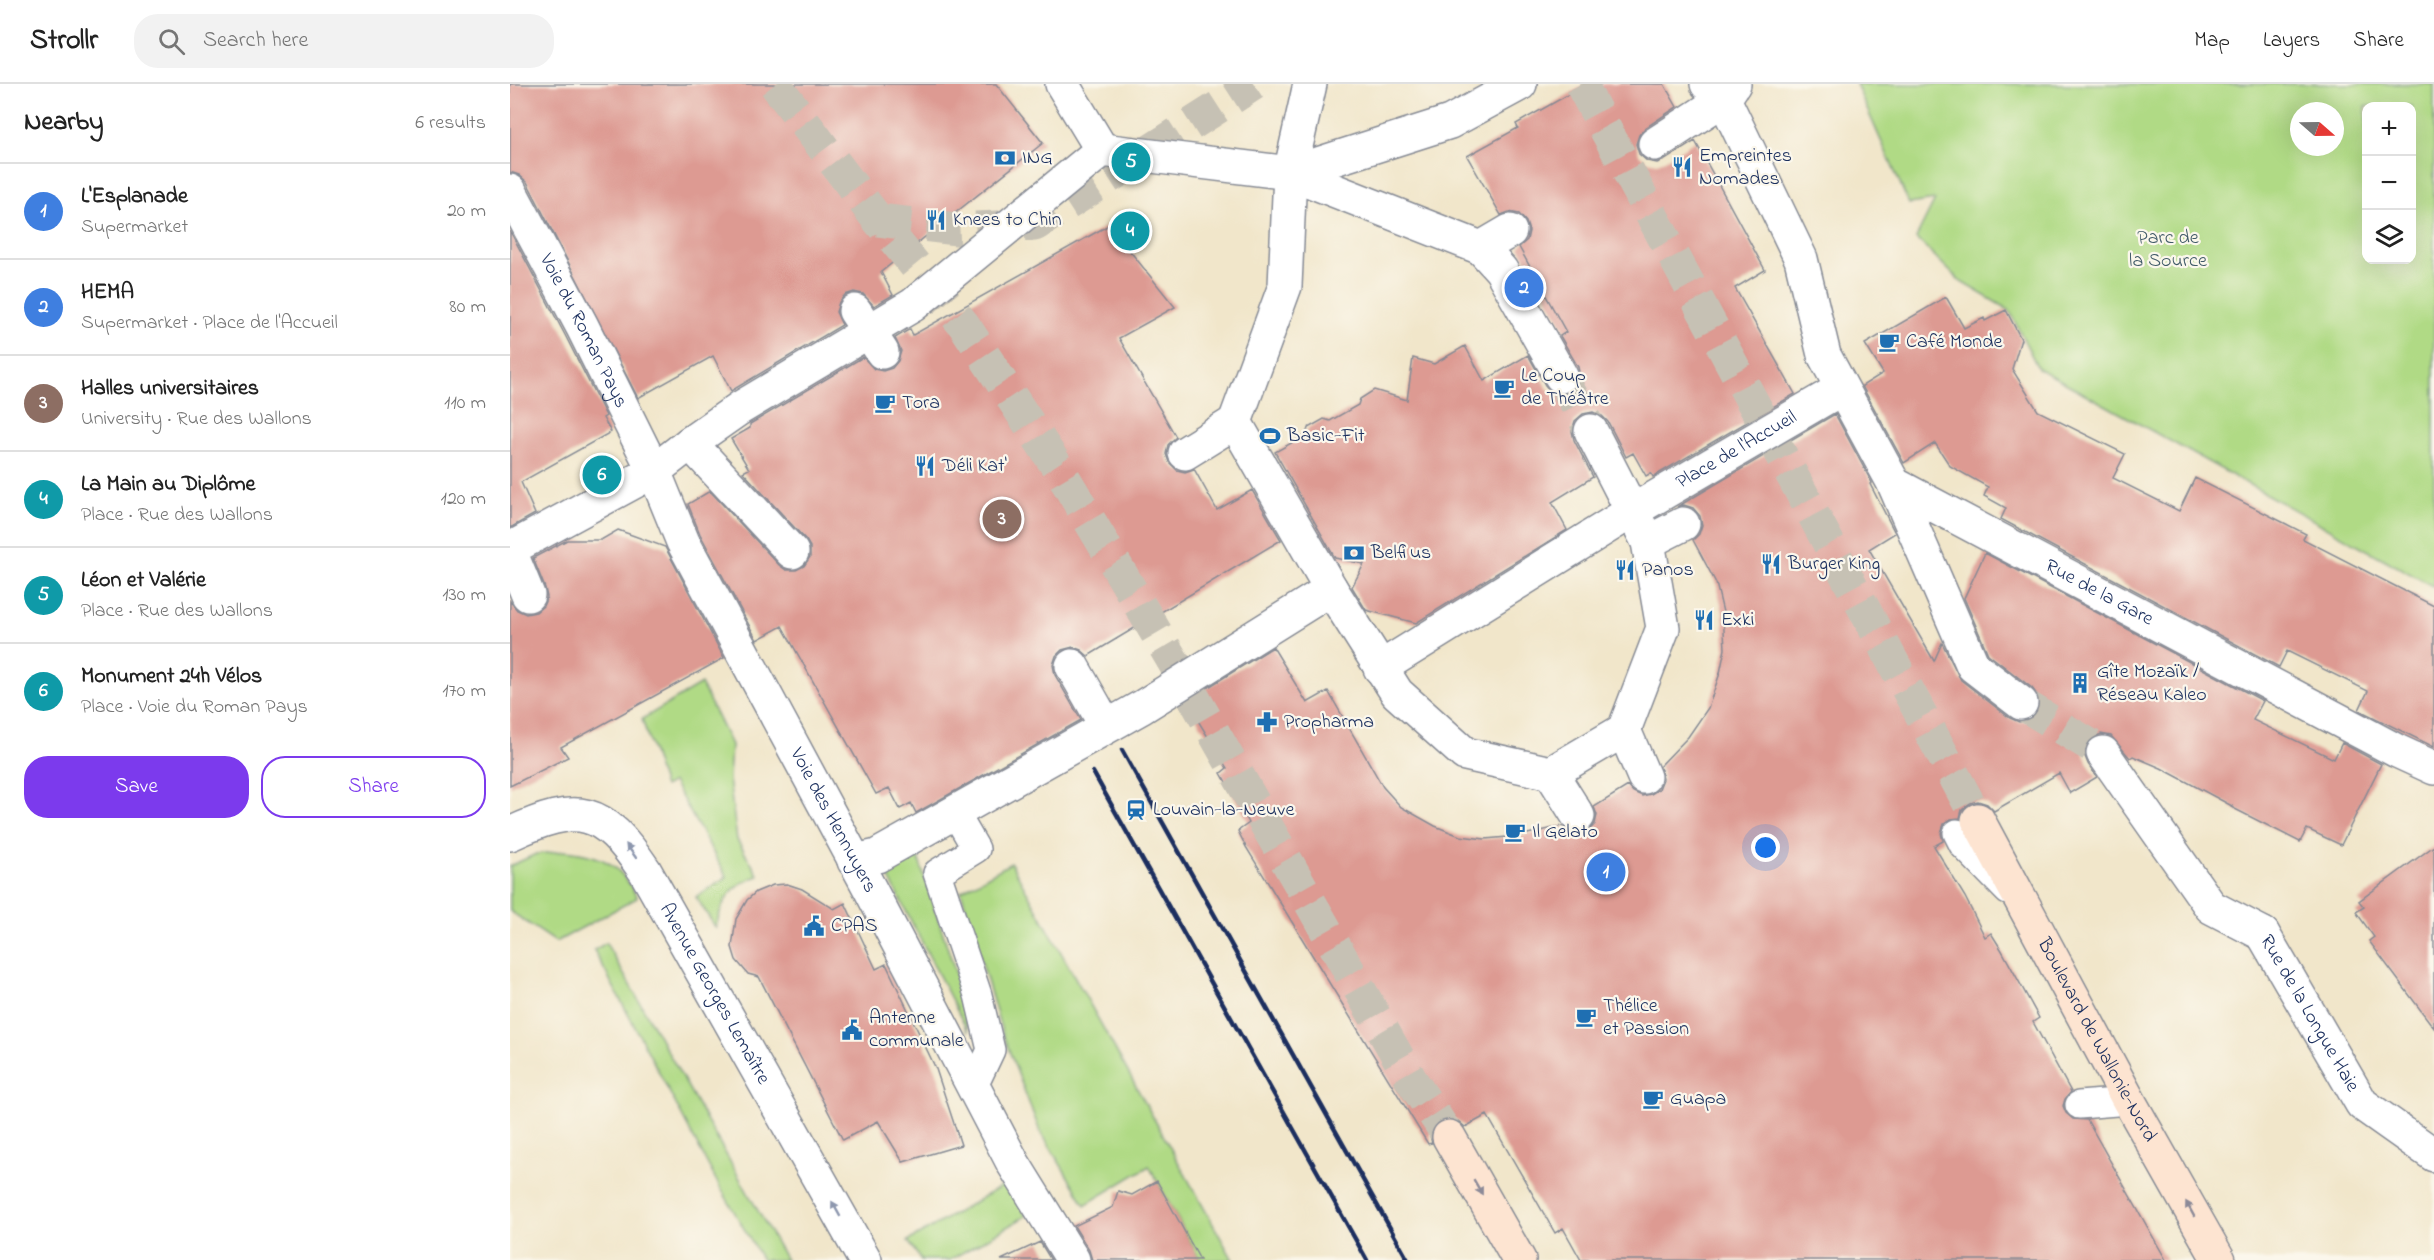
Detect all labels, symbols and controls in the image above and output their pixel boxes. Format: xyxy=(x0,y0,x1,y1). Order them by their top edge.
search box xyxy=(134,14,554,68)
text: Strollr xyxy=(30,21,98,62)
icon: search xyxy=(155,25,188,58)
text: Search here xyxy=(203,25,308,57)
text: Map xyxy=(2194,26,2230,56)
text: Layers xyxy=(2263,26,2320,56)
text: Share xyxy=(2353,26,2404,56)
north arrow xyxy=(2290,102,2344,156)
map controls xyxy=(2362,102,2416,264)
button: + xyxy=(2362,102,2416,156)
text: Nearby xyxy=(24,104,103,142)
text: 6 results xyxy=(415,109,486,138)
pin: 5 xyxy=(1112,140,1150,184)
place label: Empreintes Nomades xyxy=(1699,142,1792,194)
place label: ING xyxy=(1022,144,1053,173)
bank icon: ING xyxy=(993,146,1017,170)
restaurant icon: Empreintes Nomades xyxy=(1670,155,1694,179)
button: − xyxy=(2362,156,2416,210)
text: L'Esplanade xyxy=(81,181,188,213)
text: 1 xyxy=(40,197,47,226)
text: 20 m xyxy=(447,197,486,226)
place label: Knees to Chin xyxy=(953,206,1062,235)
restaurant icon: Knees to Chin xyxy=(924,208,948,232)
pin: 4 xyxy=(1110,208,1150,254)
button: layers xyxy=(2362,210,2416,264)
text: Supermarket xyxy=(81,213,188,242)
park label: Parc de la Source xyxy=(2129,224,2207,276)
street label: Voie du Roman Pays xyxy=(531,248,635,413)
pin: 2 xyxy=(1504,266,1544,310)
text: HEMA xyxy=(81,277,134,309)
text: 2 xyxy=(39,293,48,322)
text: 80 m xyxy=(449,293,486,322)
text: Supermarket · Place de l'Accueil xyxy=(81,309,338,338)
place label: Café Monde xyxy=(1906,328,2002,357)
cafe icon: Café Monde xyxy=(1877,330,1901,354)
place label: Le Coup de Théâtre xyxy=(1521,362,1609,414)
text: Halles universitaires xyxy=(81,373,259,405)
cafe icon: Le Coup de Théâtre xyxy=(1492,376,1516,400)
text: 3 xyxy=(39,389,48,418)
text: 110 m xyxy=(444,389,486,418)
place label: Tora xyxy=(902,389,940,418)
cafe icon: Tora xyxy=(873,391,897,415)
street label: Place de l'Accueil xyxy=(1671,403,1802,497)
text: University · Rue des Wallons xyxy=(81,405,312,434)
place label: Basic-Fit xyxy=(1286,422,1365,451)
sports icon: Basic-Fit xyxy=(1258,424,1282,448)
pin: 6 xyxy=(582,452,622,498)
place label: Déli Kat' xyxy=(941,452,1007,481)
restaurant icon: Déli Kat' xyxy=(913,454,937,478)
text: La Main au Diplôme xyxy=(81,469,255,501)
text: 4 xyxy=(39,485,48,514)
text: 120 m xyxy=(441,485,486,514)
pin: 3 xyxy=(982,496,1022,542)
text: Place · Rue des Wallons xyxy=(81,501,273,530)
place label: Belfius xyxy=(1370,539,1431,568)
bank icon: Belfius xyxy=(1342,541,1366,565)
place label: Burger King xyxy=(1787,550,1880,580)
restaurant icon: Burger King xyxy=(1759,552,1783,576)
street label: Rue de la Gare xyxy=(2040,552,2159,634)
place label: Panos xyxy=(1642,556,1694,585)
restaurant icon: Panos xyxy=(1613,558,1637,582)
text: Léon et Valérie xyxy=(81,565,206,597)
text: 5 xyxy=(38,581,49,610)
text: 130 m xyxy=(442,581,486,610)
text: Place · Rue des Wallons xyxy=(81,597,273,626)
place label: Exki xyxy=(1721,606,1754,635)
restaurant icon: Exki xyxy=(1692,608,1716,632)
place label: Gîte Mozaïk / Réseau Kaleo xyxy=(2097,658,2207,710)
text: Monument 24h Vélos xyxy=(81,661,262,693)
building icon: Gîte Mozaïk / Réseau Kaleo xyxy=(2068,671,2092,695)
text: 6 xyxy=(39,677,48,706)
text: 170 m xyxy=(442,677,486,706)
text: Place · Voie du Roman Pays xyxy=(81,693,308,722)
place label: Propharma xyxy=(1284,708,1374,737)
pharmacy icon: Propharma xyxy=(1255,710,1279,734)
street label: Voie des Hennuyers xyxy=(782,742,884,898)
button: Save xyxy=(24,756,249,818)
button: Share xyxy=(261,756,486,818)
place label: Louvain-la-Neuve xyxy=(1153,796,1294,825)
station icon: Louvain-la-Neuve xyxy=(1124,798,1148,822)
place label: Il Gelato xyxy=(1532,818,1598,847)
cafe icon: Il Gelato xyxy=(1503,820,1527,844)
your location xyxy=(1751,833,1780,862)
one-way arrow xyxy=(625,843,637,859)
pin: 1 xyxy=(1586,850,1626,894)
street label: Avenue Georges Lemaître xyxy=(652,898,777,1090)
place label: CPAS xyxy=(831,912,878,941)
public building icon: CPAS xyxy=(802,914,826,938)
street label: Rue de la Longue Haie xyxy=(2252,929,2367,1098)
street label: Boulevard de Wallonie-Nord xyxy=(2029,932,2164,1148)
place label: Thélice et Passion xyxy=(1603,992,1689,1044)
place label: Antenne communale xyxy=(869,1004,964,1056)
cafe icon: Thélice et Passion xyxy=(1574,1005,1598,1029)
public building icon: Antenne communale xyxy=(840,1018,864,1042)
place label: Guapa xyxy=(1670,1085,1726,1114)
cafe icon: Guapa xyxy=(1641,1087,1665,1111)
one-way arrow xyxy=(1473,1179,1483,1196)
one-way arrow xyxy=(831,1201,841,1218)
one-way arrow xyxy=(2185,1201,2196,1217)

